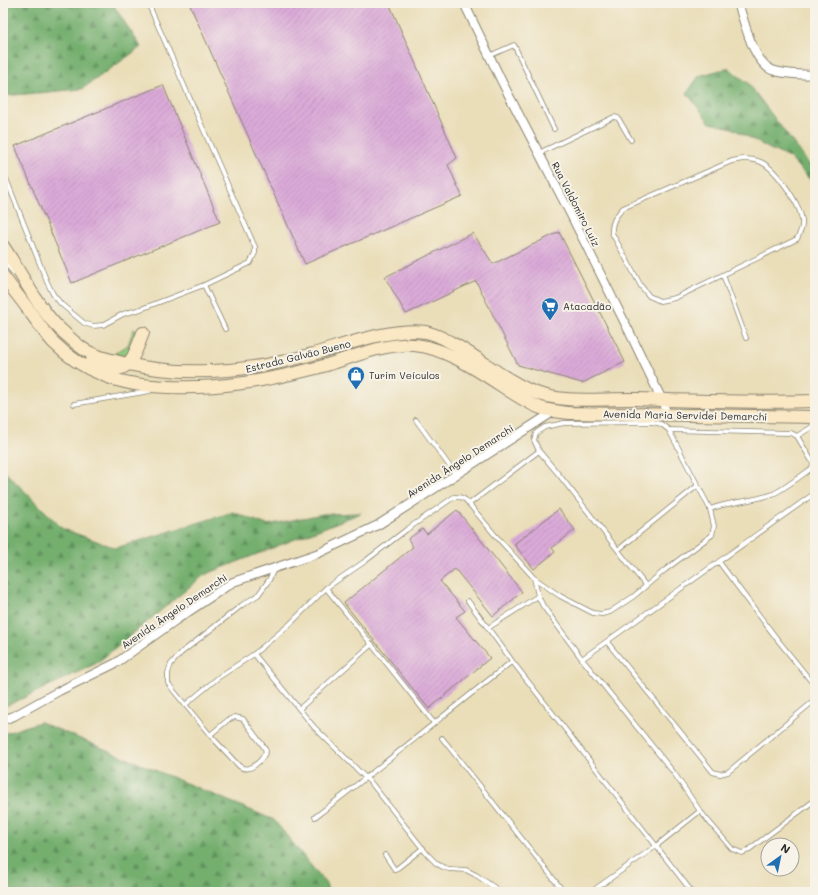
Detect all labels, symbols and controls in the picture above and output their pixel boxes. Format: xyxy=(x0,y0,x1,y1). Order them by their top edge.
street label: Rua Valdomiro Luíz xyxy=(549,159,604,249)
supermarket icon: Atacadão xyxy=(540,296,560,321)
place label: Atacadão xyxy=(563,299,611,313)
street label: Estrada Galvão Bueno xyxy=(244,336,352,376)
shop icon: Turim Veículos xyxy=(346,365,366,390)
place label: Turim Veículos xyxy=(369,368,440,382)
street label: Avenida Maria Servidei Demarchi xyxy=(603,407,767,423)
street label: Avenida Ângelo Demarchi xyxy=(404,421,516,501)
street label: Avenida Ângelo Demarchi xyxy=(118,570,230,652)
north arrow xyxy=(760,837,800,877)
text: N xyxy=(778,840,793,857)

